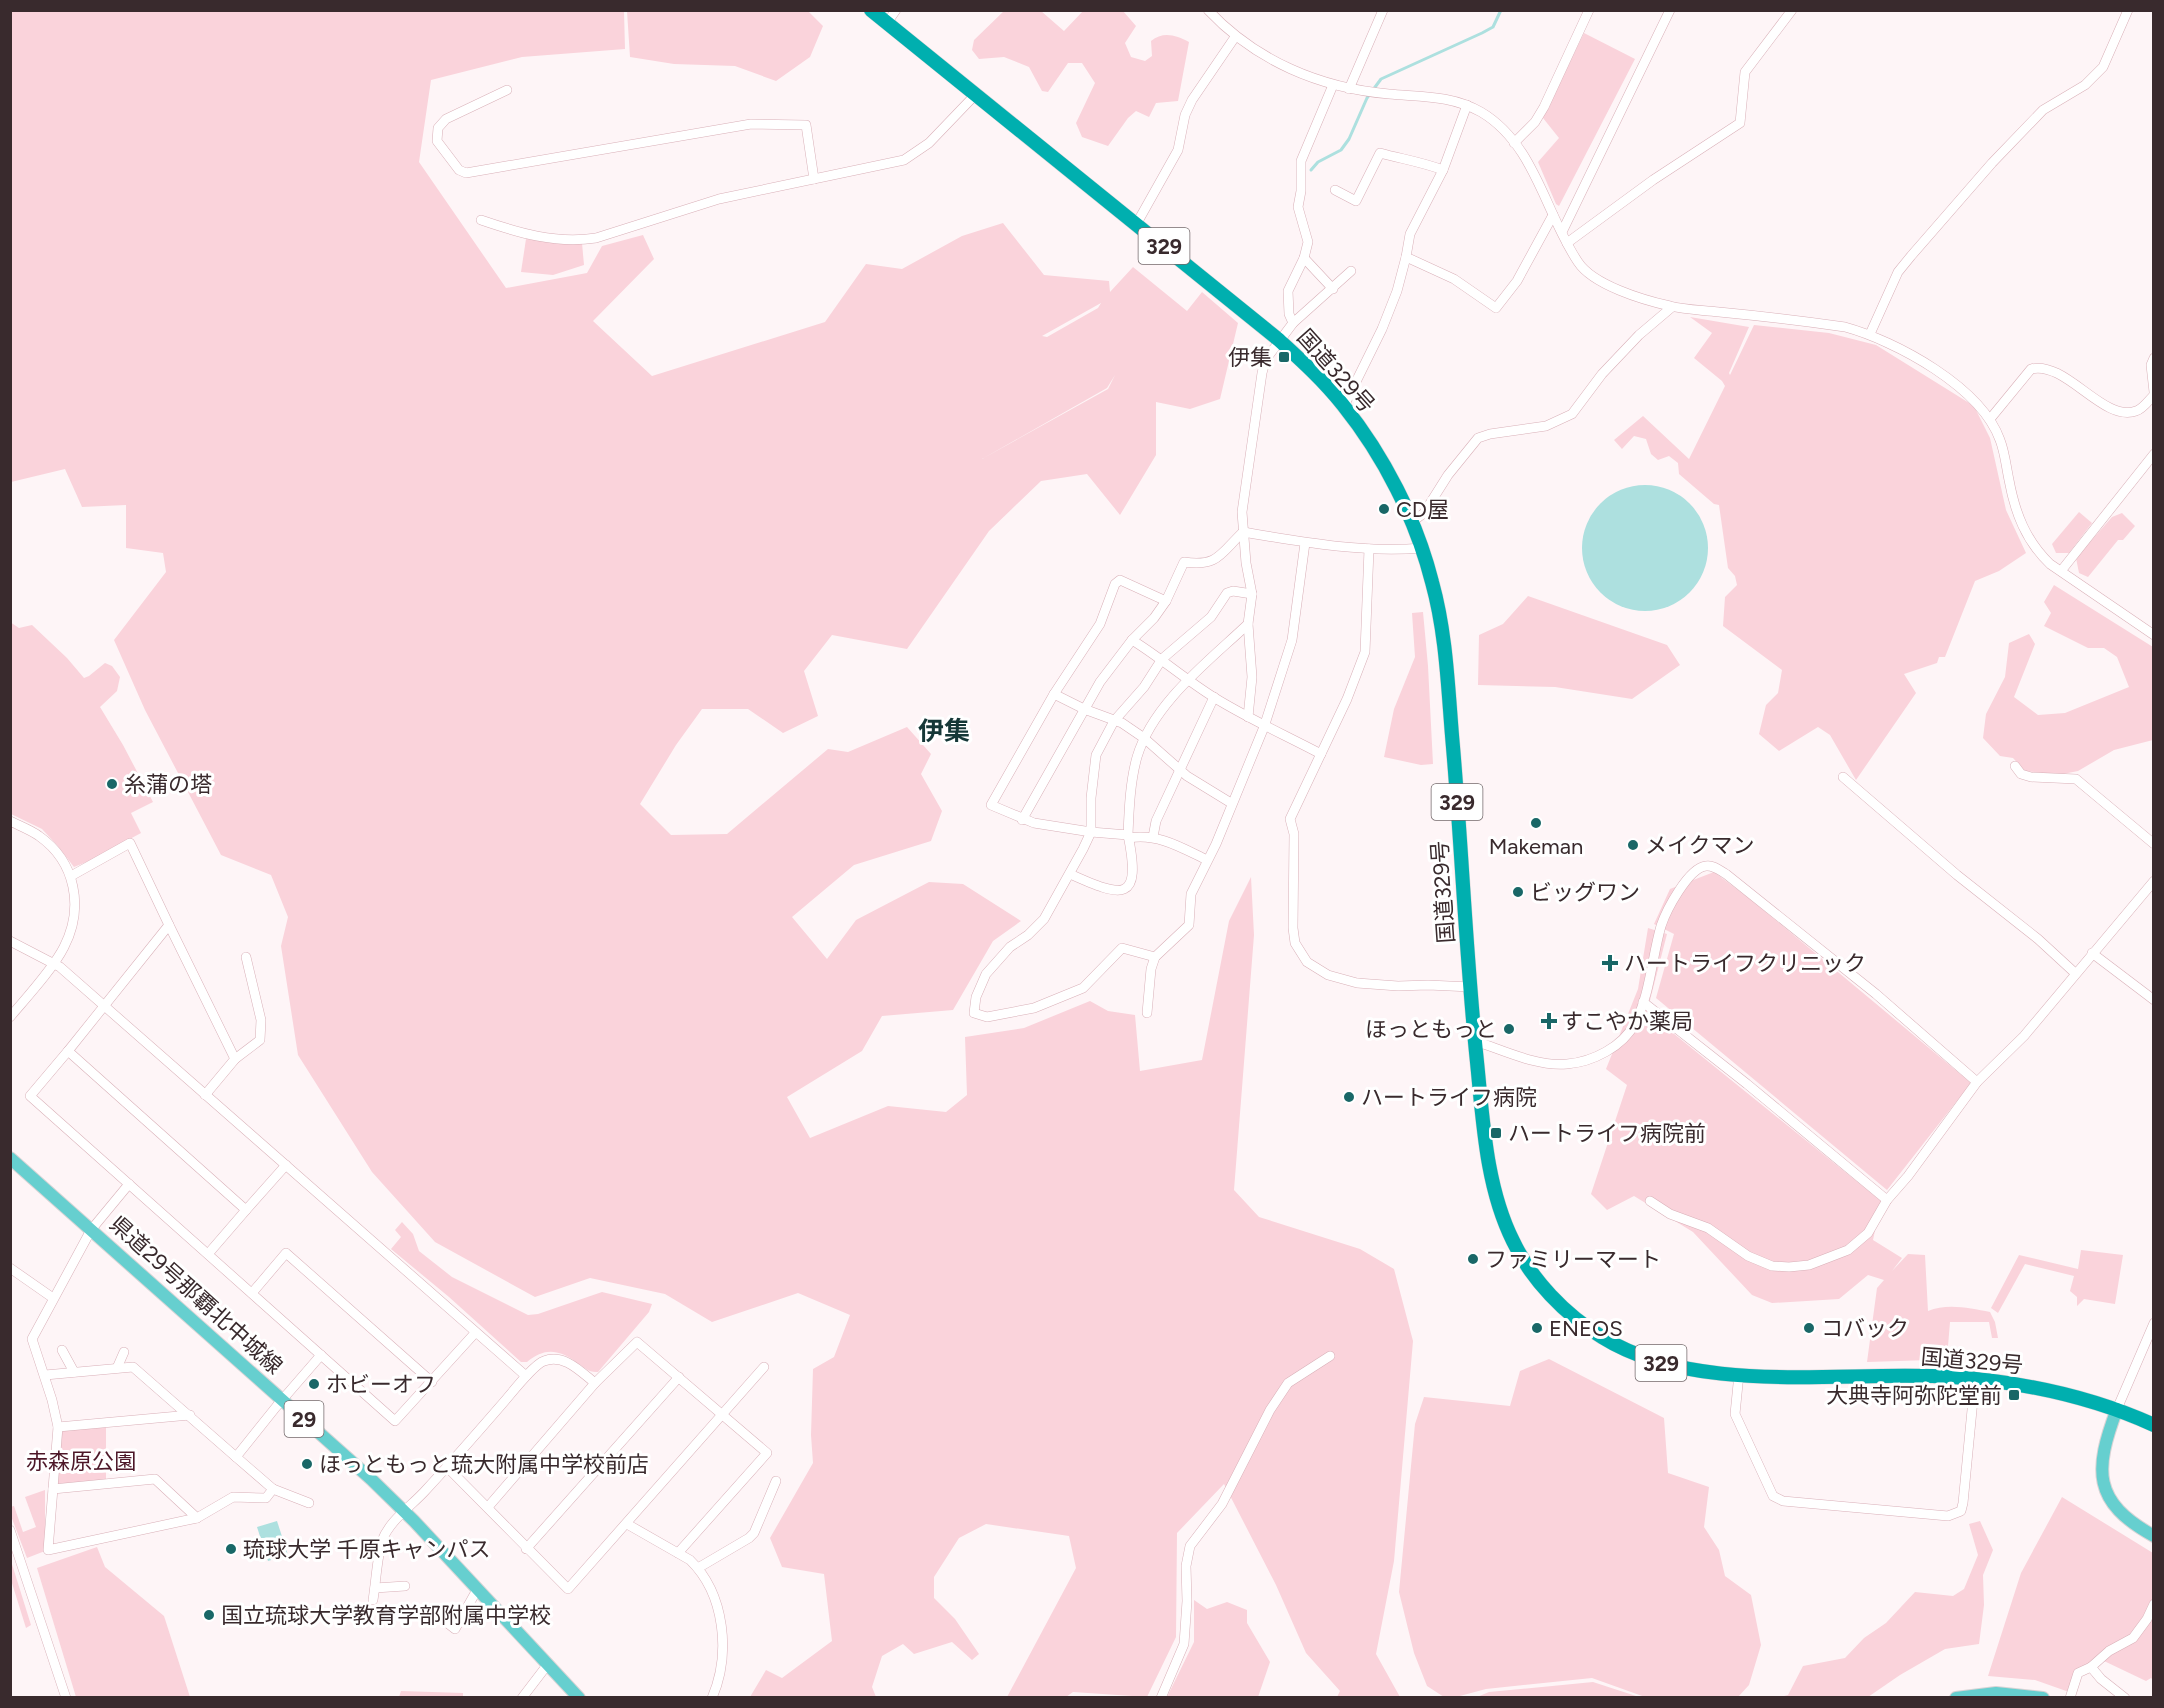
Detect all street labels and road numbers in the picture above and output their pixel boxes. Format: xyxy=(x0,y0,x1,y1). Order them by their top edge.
road number: 329 xyxy=(1138,228,1190,264)
street label: 国道329号 xyxy=(1292,324,1380,418)
road number: 329 xyxy=(1432,784,1482,820)
street label: 国道329号 xyxy=(1426,840,1460,944)
street label: 県道29号那覇北中城線 xyxy=(104,1210,288,1380)
street label: 国道329号 xyxy=(1920,1343,2024,1379)
road number: 329 xyxy=(1636,1345,1686,1381)
road number: 29 xyxy=(284,1401,324,1437)

